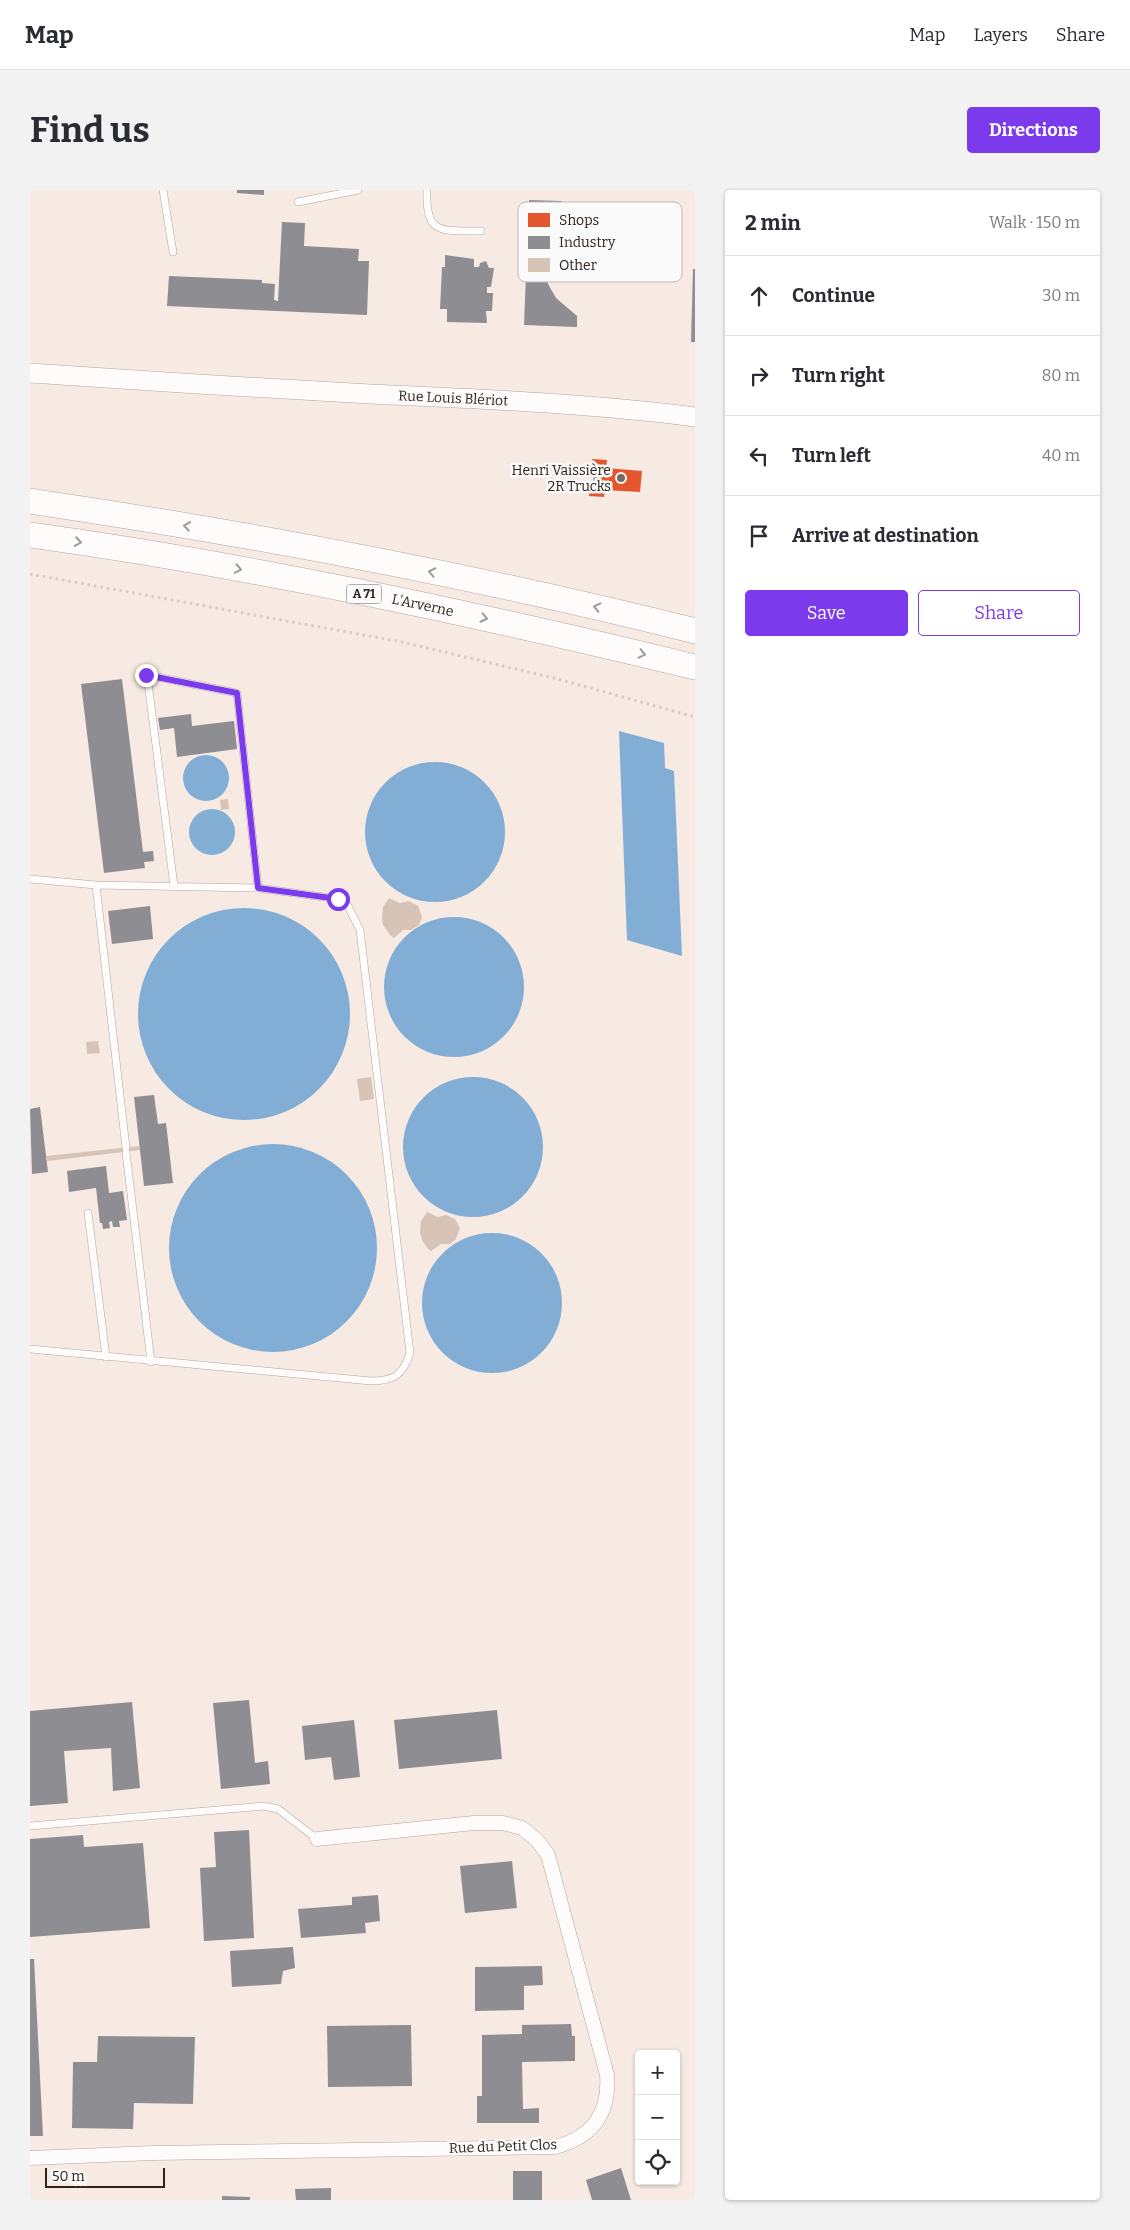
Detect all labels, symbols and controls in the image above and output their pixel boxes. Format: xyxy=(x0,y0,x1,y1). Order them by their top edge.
text: Map xyxy=(25,21,74,49)
text: Map xyxy=(909,24,945,46)
text: Layers xyxy=(973,24,1028,46)
text: Share xyxy=(1056,24,1105,46)
button: Directions xyxy=(967,107,1100,153)
text: Find us xyxy=(30,109,150,151)
legend xyxy=(518,202,682,282)
text: 2 min xyxy=(745,210,801,236)
text: Shops xyxy=(559,212,599,229)
text: Walk · 150 m xyxy=(989,213,1080,232)
text: Industry xyxy=(559,234,616,251)
text: Other xyxy=(559,257,597,274)
icon: ahead xyxy=(745,282,773,310)
text: Continue xyxy=(792,284,875,307)
text: 30 m xyxy=(1042,286,1080,305)
icon: right xyxy=(745,362,773,390)
text: Turn right xyxy=(792,364,885,387)
text: 80 m xyxy=(1042,366,1080,385)
street label: Rue Louis Blériot xyxy=(398,387,509,410)
icon: left xyxy=(745,442,773,470)
text: Turn left xyxy=(792,444,871,467)
text: 40 m xyxy=(1042,446,1080,465)
place label: Henri Vaissière 2R Trucks xyxy=(511,462,611,495)
marker: Henri Vaissière 2R Trucks xyxy=(615,472,627,484)
one-way arrow xyxy=(182,521,190,532)
icon: arrive xyxy=(745,522,773,550)
text: Arrive at destination xyxy=(792,524,979,547)
one-way arrow xyxy=(74,537,83,547)
one-way arrow xyxy=(234,563,243,574)
one-way arrow xyxy=(428,567,437,578)
road number: A 71 xyxy=(346,584,382,604)
button: Save xyxy=(745,590,908,636)
button: Share xyxy=(918,590,1080,636)
street label: L'Arverne xyxy=(390,591,455,620)
one-way arrow xyxy=(592,602,601,613)
one-way arrow xyxy=(479,612,488,623)
one-way arrow xyxy=(638,648,647,659)
route end xyxy=(135,664,158,687)
route start xyxy=(327,888,350,911)
map controls xyxy=(635,2050,680,2185)
button: + xyxy=(635,2050,680,2095)
button: − xyxy=(635,2095,680,2140)
street label: Rue du Petit Clos xyxy=(449,2136,557,2157)
button: locate xyxy=(635,2140,680,2185)
scale bar xyxy=(45,2165,165,2188)
text: 50 m xyxy=(52,2168,85,2185)

